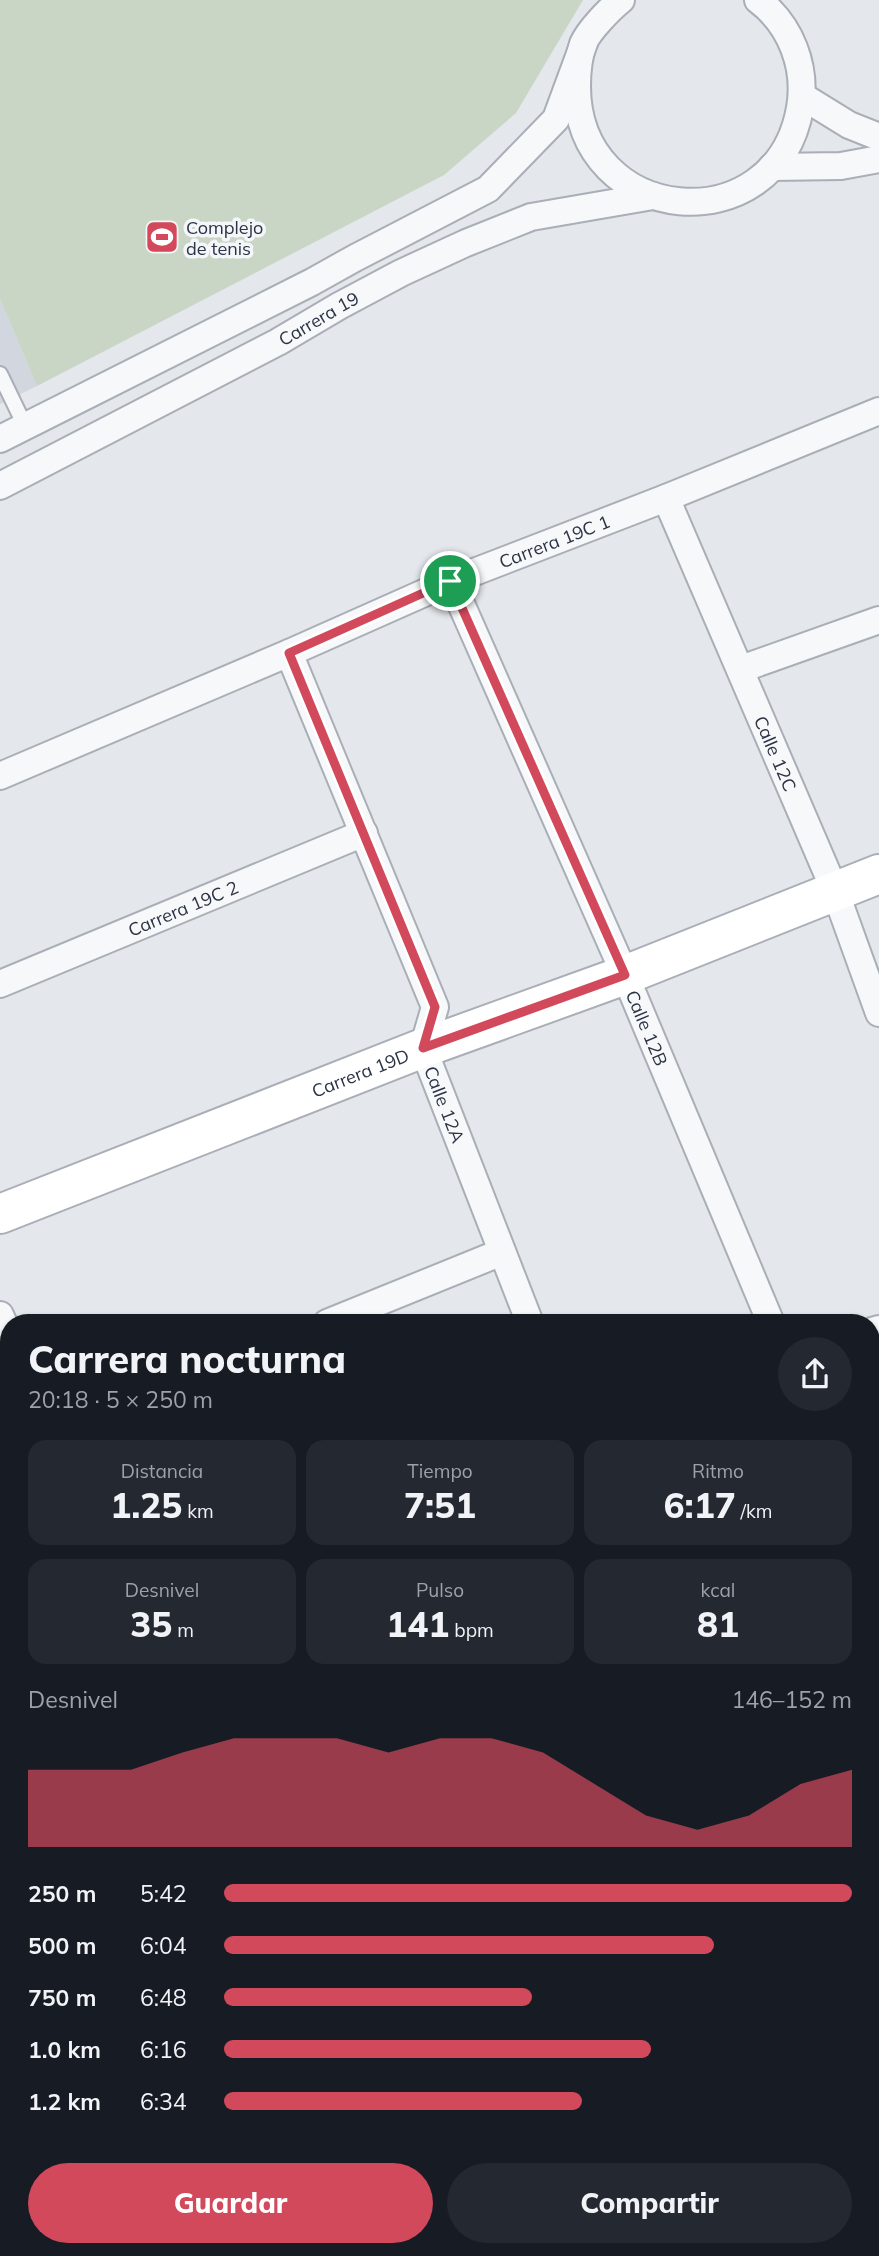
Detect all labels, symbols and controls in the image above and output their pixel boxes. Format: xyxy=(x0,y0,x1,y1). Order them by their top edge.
place label: Complejo de tenis xyxy=(186,216,263,260)
sports icon: Complejo de tenis xyxy=(143,218,181,256)
street label: Carrera 19 xyxy=(274,286,363,351)
street label: Carrera 19C 1 xyxy=(495,509,613,573)
pin xyxy=(420,551,480,611)
icon: arrive xyxy=(431,562,469,600)
street label: Calle 12C xyxy=(749,712,802,795)
street label: Carrera 19C 2 xyxy=(124,875,241,941)
street label: Calle 12B xyxy=(621,987,673,1069)
street label: Carrera 19D xyxy=(308,1043,412,1102)
street label: Calle 12A xyxy=(420,1062,470,1146)
text: Carrera nocturna xyxy=(28,1335,346,1383)
button: share xyxy=(778,1337,852,1411)
text: 20:18 · 5 × 250 m xyxy=(28,1385,213,1414)
text: Distancia xyxy=(121,1459,203,1483)
text: Tiempo xyxy=(407,1459,473,1483)
text: Ritmo xyxy=(692,1459,744,1483)
text: 1.25 xyxy=(110,1483,182,1527)
text: 7:51 xyxy=(404,1483,476,1527)
text: 6:17 xyxy=(664,1483,736,1527)
text: km xyxy=(182,1499,214,1523)
text: /km xyxy=(736,1499,772,1523)
text: Desnivel xyxy=(125,1578,199,1602)
text: Pulso xyxy=(416,1578,464,1602)
text: kcal xyxy=(701,1578,735,1602)
text: 35 xyxy=(130,1602,172,1646)
text: 141 xyxy=(386,1602,449,1646)
text: 81 xyxy=(697,1602,739,1646)
text: m xyxy=(172,1618,194,1642)
text: bpm xyxy=(449,1618,494,1642)
text: Desnivel xyxy=(28,1685,118,1714)
text: 146–152 m xyxy=(731,1685,852,1714)
text: 250 m xyxy=(28,1879,96,1908)
text: 5:42 xyxy=(140,1879,187,1908)
text: 500 m xyxy=(28,1931,96,1960)
text: 6:04 xyxy=(140,1931,187,1960)
text: 750 m xyxy=(28,1983,96,2012)
text: 6:48 xyxy=(140,1983,187,2012)
text: 1.0 km xyxy=(28,2035,101,2064)
text: 6:16 xyxy=(140,2035,187,2064)
text: 1.2 km xyxy=(28,2087,101,2116)
text: 6:34 xyxy=(140,2087,187,2116)
button: Guardar xyxy=(28,2163,433,2243)
button: Compartir xyxy=(447,2163,852,2243)

